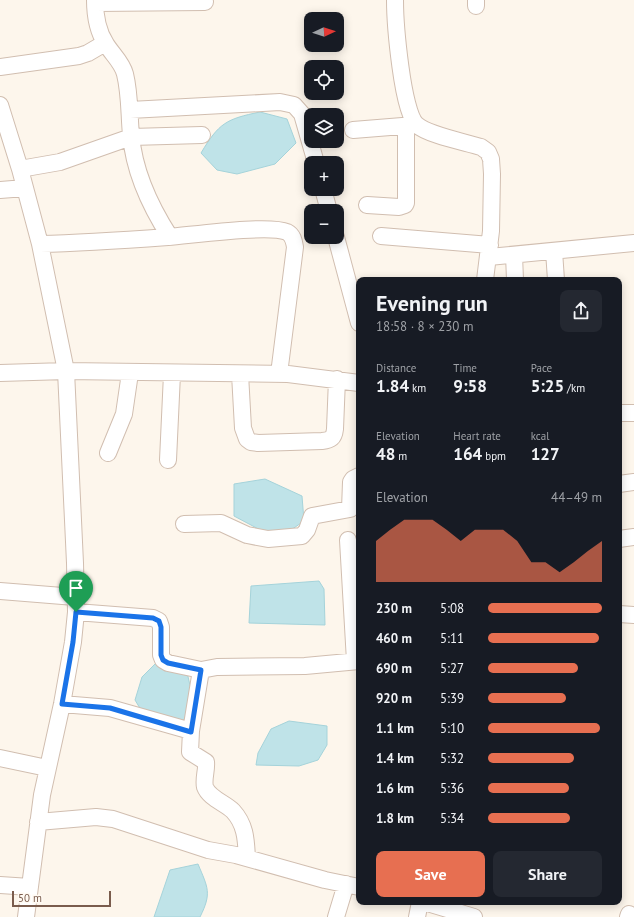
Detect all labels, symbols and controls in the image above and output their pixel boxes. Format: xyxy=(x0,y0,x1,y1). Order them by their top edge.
north arrow xyxy=(304,12,344,52)
map controls xyxy=(304,12,344,244)
button: locate xyxy=(304,60,344,100)
button: layers xyxy=(304,108,344,148)
button: + xyxy=(304,156,344,196)
button: − xyxy=(304,204,344,244)
text: Evening run xyxy=(376,289,488,317)
button: share xyxy=(560,290,602,332)
text: 18:58 · 8 × 230 m xyxy=(376,318,473,335)
text: Distance xyxy=(376,361,416,375)
text: Time xyxy=(453,361,477,375)
text: Pace xyxy=(531,361,552,375)
text: 1.84 xyxy=(376,375,409,397)
text: 9:58 xyxy=(453,375,487,397)
text: 5:25 xyxy=(531,375,564,397)
text: km xyxy=(409,381,426,395)
text: /km xyxy=(564,381,585,395)
text: Elevation xyxy=(376,429,420,443)
text: Heart rate xyxy=(453,429,501,443)
text: kcal xyxy=(531,429,549,443)
text: 48 xyxy=(376,443,395,465)
text: 164 xyxy=(453,443,482,465)
text: 127 xyxy=(531,443,560,465)
text: m xyxy=(395,449,407,463)
text: bpm xyxy=(482,449,506,463)
text: Elevation xyxy=(376,489,428,506)
text: 44–49 m xyxy=(551,489,602,506)
pin xyxy=(59,571,93,612)
icon: arrive xyxy=(65,577,87,599)
text: 230 m xyxy=(376,600,412,617)
text: 5:08 xyxy=(440,600,464,617)
text: 460 m xyxy=(376,630,412,647)
text: 5:11 xyxy=(440,630,464,647)
text: 690 m xyxy=(376,660,412,677)
text: 5:27 xyxy=(440,660,464,677)
text: 920 m xyxy=(376,690,412,707)
text: 5:39 xyxy=(440,690,464,707)
text: 1.1 km xyxy=(376,720,414,737)
text: 5:10 xyxy=(440,720,464,737)
text: 1.4 km xyxy=(376,750,414,767)
text: 5:32 xyxy=(440,750,464,767)
text: 1.6 km xyxy=(376,780,414,797)
text: 5:36 xyxy=(440,780,464,797)
text: 1.8 km xyxy=(376,810,414,827)
text: 5:34 xyxy=(440,810,464,827)
button: Save xyxy=(376,851,485,897)
button: Share xyxy=(493,851,602,897)
scale bar xyxy=(12,889,111,908)
text: 50 m xyxy=(18,891,42,905)

